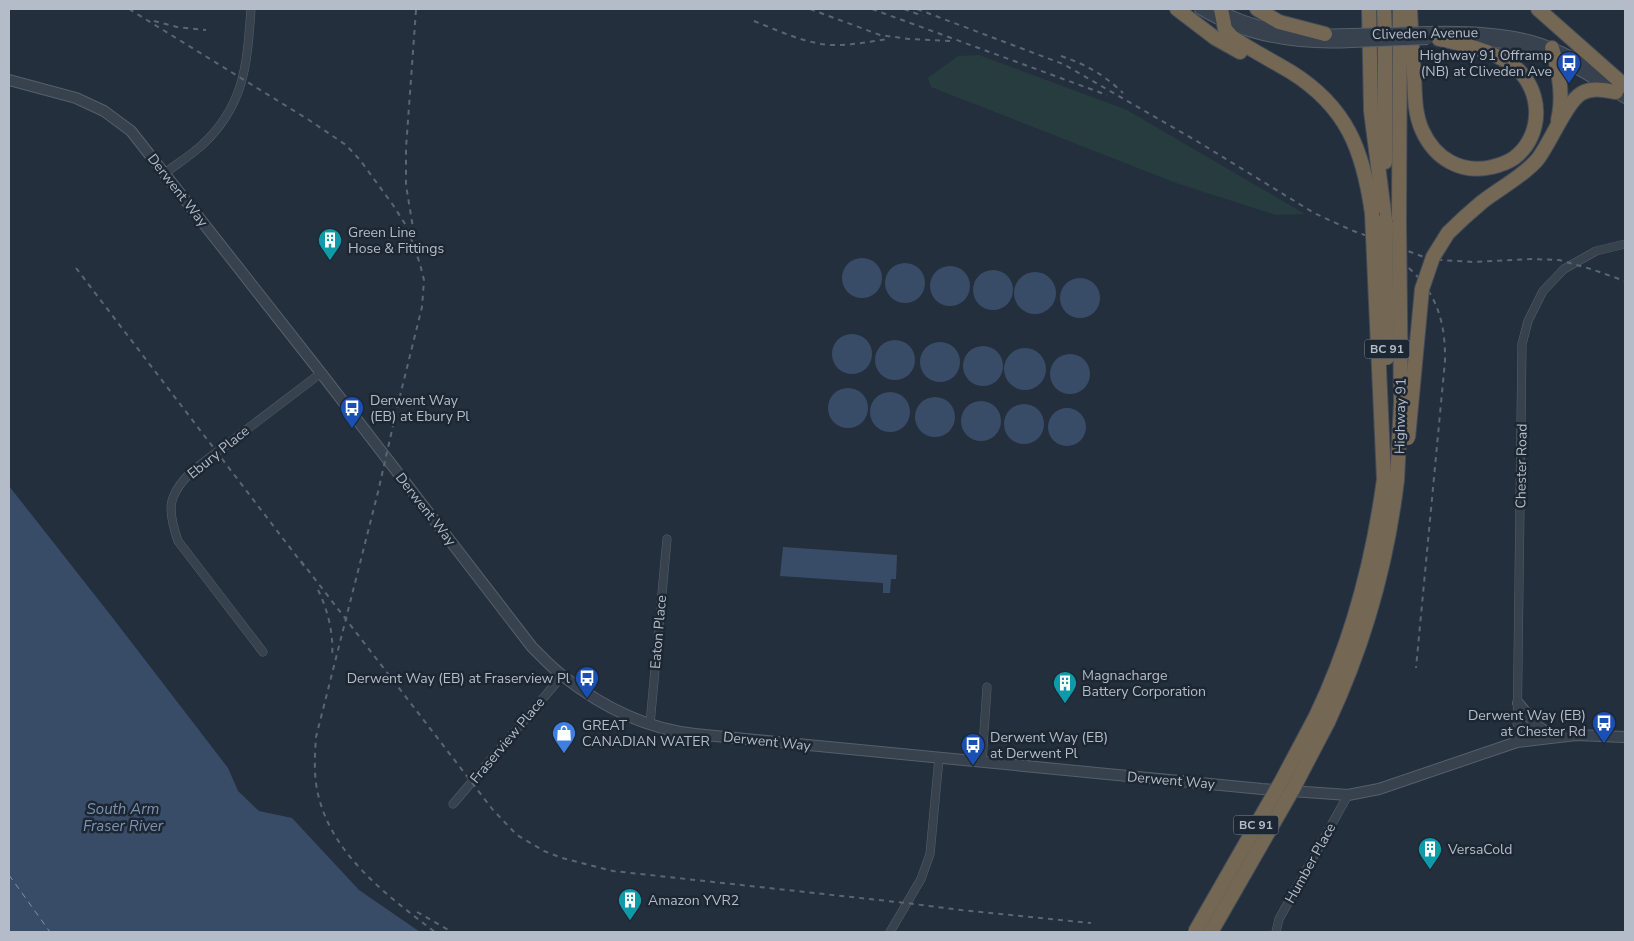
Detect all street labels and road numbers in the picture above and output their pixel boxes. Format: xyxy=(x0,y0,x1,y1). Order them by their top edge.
street label: Cliveden Avenue xyxy=(1372,23,1478,44)
street label: Derwent Way xyxy=(143,150,213,231)
road number: BC 91 xyxy=(1364,339,1410,358)
street label: Highway 91 xyxy=(1390,378,1411,454)
street label: Ebury Place xyxy=(183,422,253,483)
street label: Chester Road xyxy=(1511,423,1532,509)
street label: Derwent Way xyxy=(391,469,461,550)
street label: Eaton Place xyxy=(646,594,671,670)
street label: Fraserview Place xyxy=(466,693,549,787)
street label: Derwent Way xyxy=(722,727,812,756)
street label: Derwent Way xyxy=(1126,767,1216,794)
road number: BC 91 xyxy=(1234,816,1278,834)
street label: Humber Place xyxy=(1281,820,1340,907)

